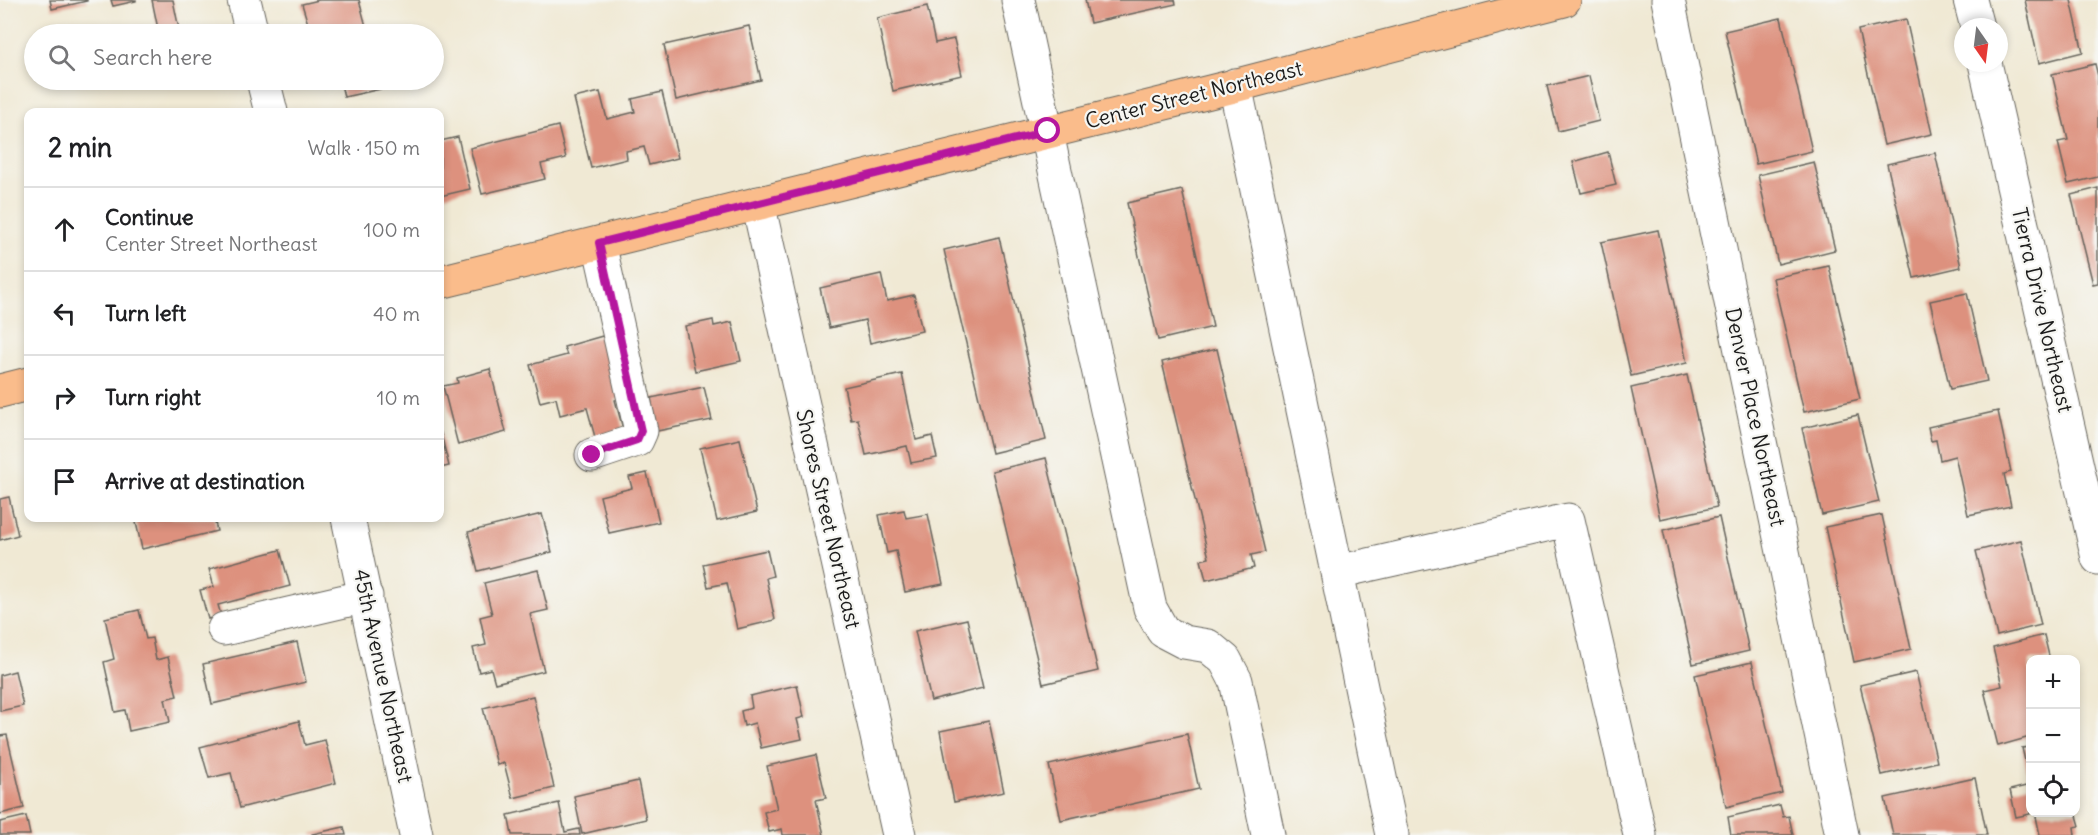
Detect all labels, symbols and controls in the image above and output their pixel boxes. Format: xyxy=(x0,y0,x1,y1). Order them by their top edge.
north arrow xyxy=(1954,18,2008,72)
search box xyxy=(24,24,444,90)
icon: search xyxy=(45,41,78,74)
text: Search here xyxy=(93,43,212,71)
street label: Center Street Northeast xyxy=(1082,54,1305,135)
route start xyxy=(1034,117,1060,143)
text: 2 min xyxy=(48,131,112,164)
text: Walk · 150 m xyxy=(308,135,420,160)
text: Continue xyxy=(105,203,194,231)
street label: Tierra Drive Northeast xyxy=(2006,205,2079,415)
icon: ahead xyxy=(48,213,81,246)
text: 100 m xyxy=(363,217,420,242)
text: Center Street Northeast xyxy=(105,231,318,256)
icon: left xyxy=(48,297,81,330)
text: Turn left xyxy=(105,299,186,327)
text: 40 m xyxy=(373,301,420,326)
street label: Denver Place Northeast xyxy=(1719,305,1792,529)
icon: right xyxy=(48,381,81,414)
text: Turn right xyxy=(105,383,201,411)
text: 10 m xyxy=(377,385,420,410)
street label: Shores Street Northeast xyxy=(790,407,867,631)
route end xyxy=(578,441,604,467)
icon: arrive xyxy=(48,465,81,498)
text: Arrive at destination xyxy=(105,467,305,495)
street label: 45th Avenue Northeast xyxy=(348,567,419,785)
map controls xyxy=(2026,655,2080,817)
button: + xyxy=(2026,655,2080,709)
button: − xyxy=(2026,709,2080,763)
button: locate xyxy=(2026,763,2080,817)

